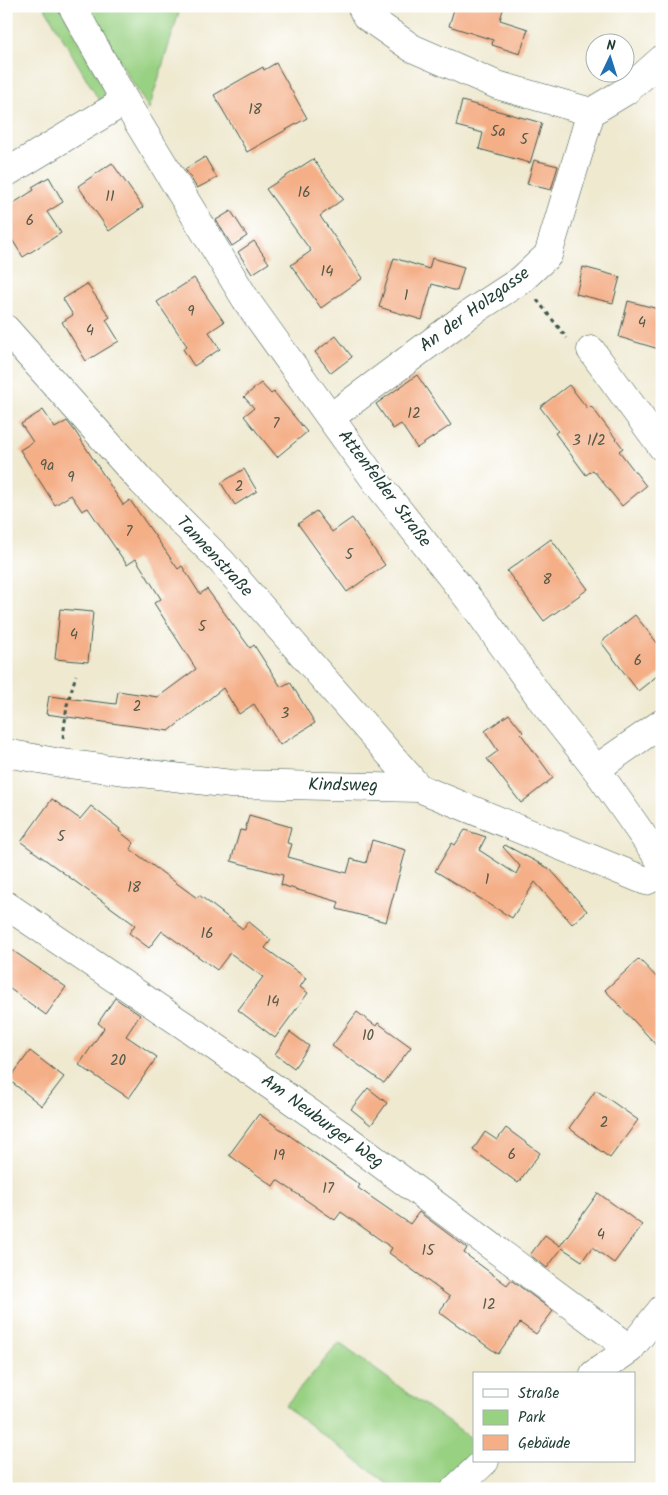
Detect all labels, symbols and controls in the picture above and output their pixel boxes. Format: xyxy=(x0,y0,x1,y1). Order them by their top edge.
north arrow xyxy=(586,32,636,82)
text: N xyxy=(606,35,616,57)
house number: 18 xyxy=(248,98,263,122)
house number: 5a xyxy=(490,120,506,144)
house number: 5 xyxy=(520,128,529,152)
house number: 16 xyxy=(297,181,311,205)
house number: 11 xyxy=(105,185,115,209)
house number: 6 xyxy=(26,209,34,233)
house number: 14 xyxy=(321,260,333,284)
street label: An der Holzgasse xyxy=(413,260,537,360)
house number: 1 xyxy=(404,284,409,308)
house number: 9 xyxy=(187,300,195,324)
house number: 4 xyxy=(638,311,646,335)
house number: 4 xyxy=(86,319,94,343)
house number: 12 xyxy=(407,402,421,426)
house number: 7 xyxy=(273,412,281,436)
street label: Attenfelder Straße xyxy=(330,424,438,554)
house number: 3 1/2 xyxy=(572,429,606,453)
house number: 9a xyxy=(40,454,54,478)
house number: 9 xyxy=(67,466,75,490)
house number: 2 xyxy=(235,475,243,499)
street label: Tannenstraße xyxy=(168,510,260,604)
house number: 7 xyxy=(126,520,134,544)
house number: 5 xyxy=(345,543,354,567)
house number: 8 xyxy=(542,568,552,592)
house number: 5 xyxy=(198,615,207,639)
house number: 4 xyxy=(70,623,78,647)
house number: 6 xyxy=(634,649,642,673)
house number: 2 xyxy=(133,695,141,719)
house number: 3 xyxy=(281,702,290,726)
street label: Kindsweg xyxy=(308,771,378,801)
house number: 5 xyxy=(57,825,66,849)
house number: 1 xyxy=(485,868,490,892)
house number: 18 xyxy=(127,876,142,900)
house number: 16 xyxy=(200,922,214,946)
house number: 14 xyxy=(267,990,279,1014)
house number: 10 xyxy=(362,1024,375,1048)
house number: 20 xyxy=(110,1049,127,1073)
street label: Am Neuburger Weg xyxy=(254,1067,390,1177)
house number: 2 xyxy=(600,1111,608,1135)
house number: 6 xyxy=(508,1143,516,1167)
house number: 19 xyxy=(273,1144,286,1168)
house number: 17 xyxy=(322,1177,335,1201)
house number: 4 xyxy=(597,1223,605,1247)
house number: 15 xyxy=(422,1239,435,1263)
house number: 12 xyxy=(482,1293,496,1317)
legend xyxy=(473,1372,636,1462)
text: Straße xyxy=(518,1382,560,1406)
text: Park xyxy=(518,1406,546,1430)
text: Gebäude xyxy=(518,1432,571,1456)

